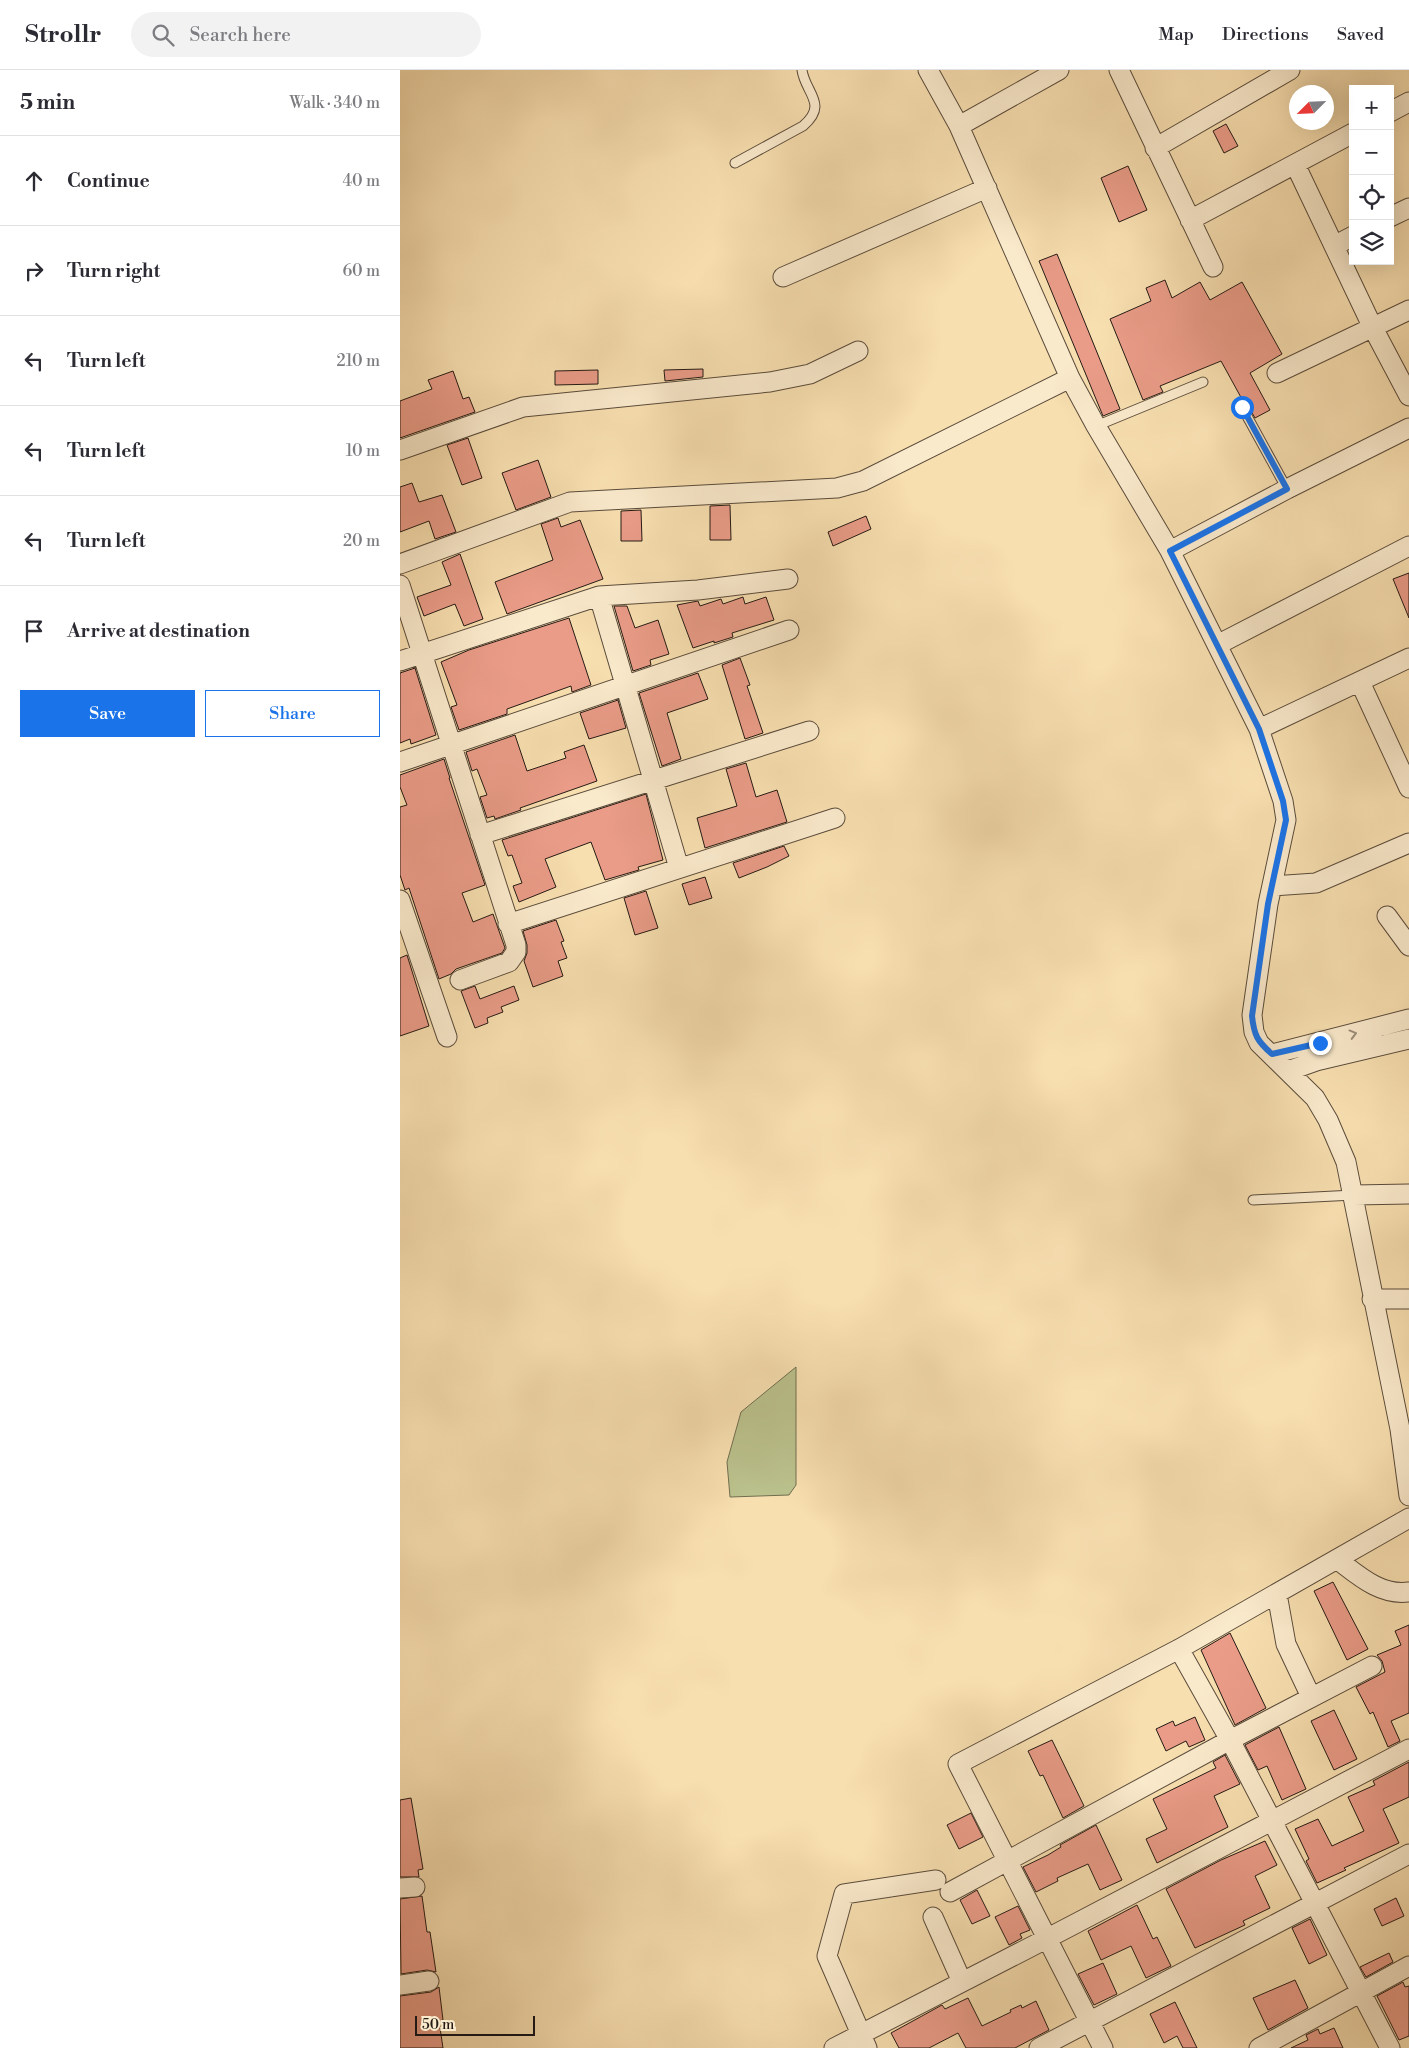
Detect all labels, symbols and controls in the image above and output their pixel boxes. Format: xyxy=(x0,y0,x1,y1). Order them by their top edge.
search box xyxy=(131,12,481,57)
text: Strollr xyxy=(25,20,101,50)
icon: search xyxy=(149,21,177,49)
text: Search here xyxy=(189,23,291,47)
text: Map xyxy=(1158,23,1194,46)
text: Directions xyxy=(1222,23,1309,46)
text: Saved xyxy=(1337,23,1384,46)
north arrow xyxy=(1289,85,1334,130)
map controls xyxy=(1349,85,1394,265)
button: + xyxy=(1349,85,1394,130)
text: 5 min xyxy=(20,90,75,116)
text: Walk · 340 m xyxy=(290,93,380,113)
button: − xyxy=(1349,130,1394,175)
icon: ahead xyxy=(20,167,48,195)
text: Continue xyxy=(67,169,150,193)
text: 40 m xyxy=(343,171,380,191)
button: locate xyxy=(1349,175,1394,220)
button: layers xyxy=(1349,220,1394,265)
icon: right xyxy=(20,257,48,285)
text: Turn right xyxy=(67,259,160,283)
text: 60 m xyxy=(342,261,380,281)
icon: left xyxy=(20,347,48,375)
text: Turn left xyxy=(67,349,146,373)
text: 210 m xyxy=(336,351,380,371)
route start xyxy=(1231,396,1254,419)
icon: left xyxy=(20,437,48,465)
text: Turn left xyxy=(67,439,146,463)
text: 10 m xyxy=(346,441,380,461)
icon: left xyxy=(20,527,48,555)
text: Turn left xyxy=(67,529,146,553)
text: 20 m xyxy=(343,531,380,551)
icon: arrive xyxy=(20,617,48,645)
text: Arrive at destination xyxy=(67,619,250,643)
button: Save xyxy=(20,690,195,737)
button: Share xyxy=(205,690,380,737)
one-way arrow xyxy=(1349,1029,1358,1040)
route end xyxy=(1309,1032,1332,1055)
scale bar xyxy=(415,2013,535,2036)
text: 50 m xyxy=(422,2016,454,2034)

